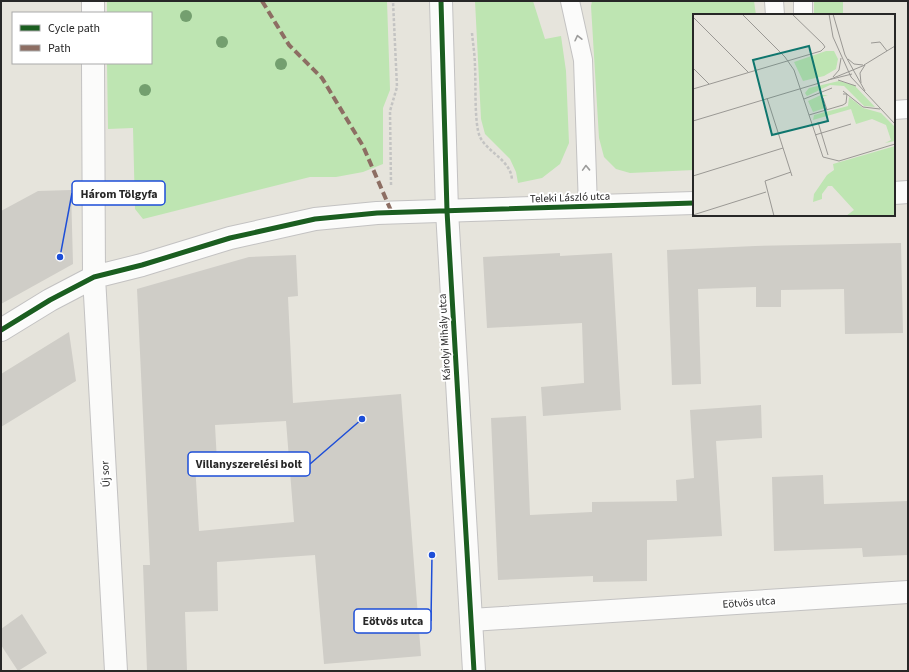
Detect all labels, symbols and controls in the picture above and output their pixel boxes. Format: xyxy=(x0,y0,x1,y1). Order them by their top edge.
legend xyxy=(12,12,152,64)
inset map xyxy=(693,14,895,216)
text: Cycle path xyxy=(48,20,100,37)
one-way arrow xyxy=(575,35,583,41)
text: Path xyxy=(48,40,71,57)
one-way arrow xyxy=(582,165,591,171)
callout: Három Tölgyfa xyxy=(72,181,165,205)
text: Három Tölgyfa xyxy=(80,186,158,203)
street label: Teleki László utca xyxy=(530,189,610,206)
street label: Károlyi Mihály utca xyxy=(435,293,454,381)
callout: Villanyszerelési bolt xyxy=(188,452,310,476)
text: Villanyszerelési bolt xyxy=(195,456,303,473)
street label: Új sor xyxy=(97,460,114,488)
street label: Eötvös utca xyxy=(722,593,776,612)
callout: Eötvös utca xyxy=(354,609,431,633)
text: Eötvös utca xyxy=(363,613,423,630)

